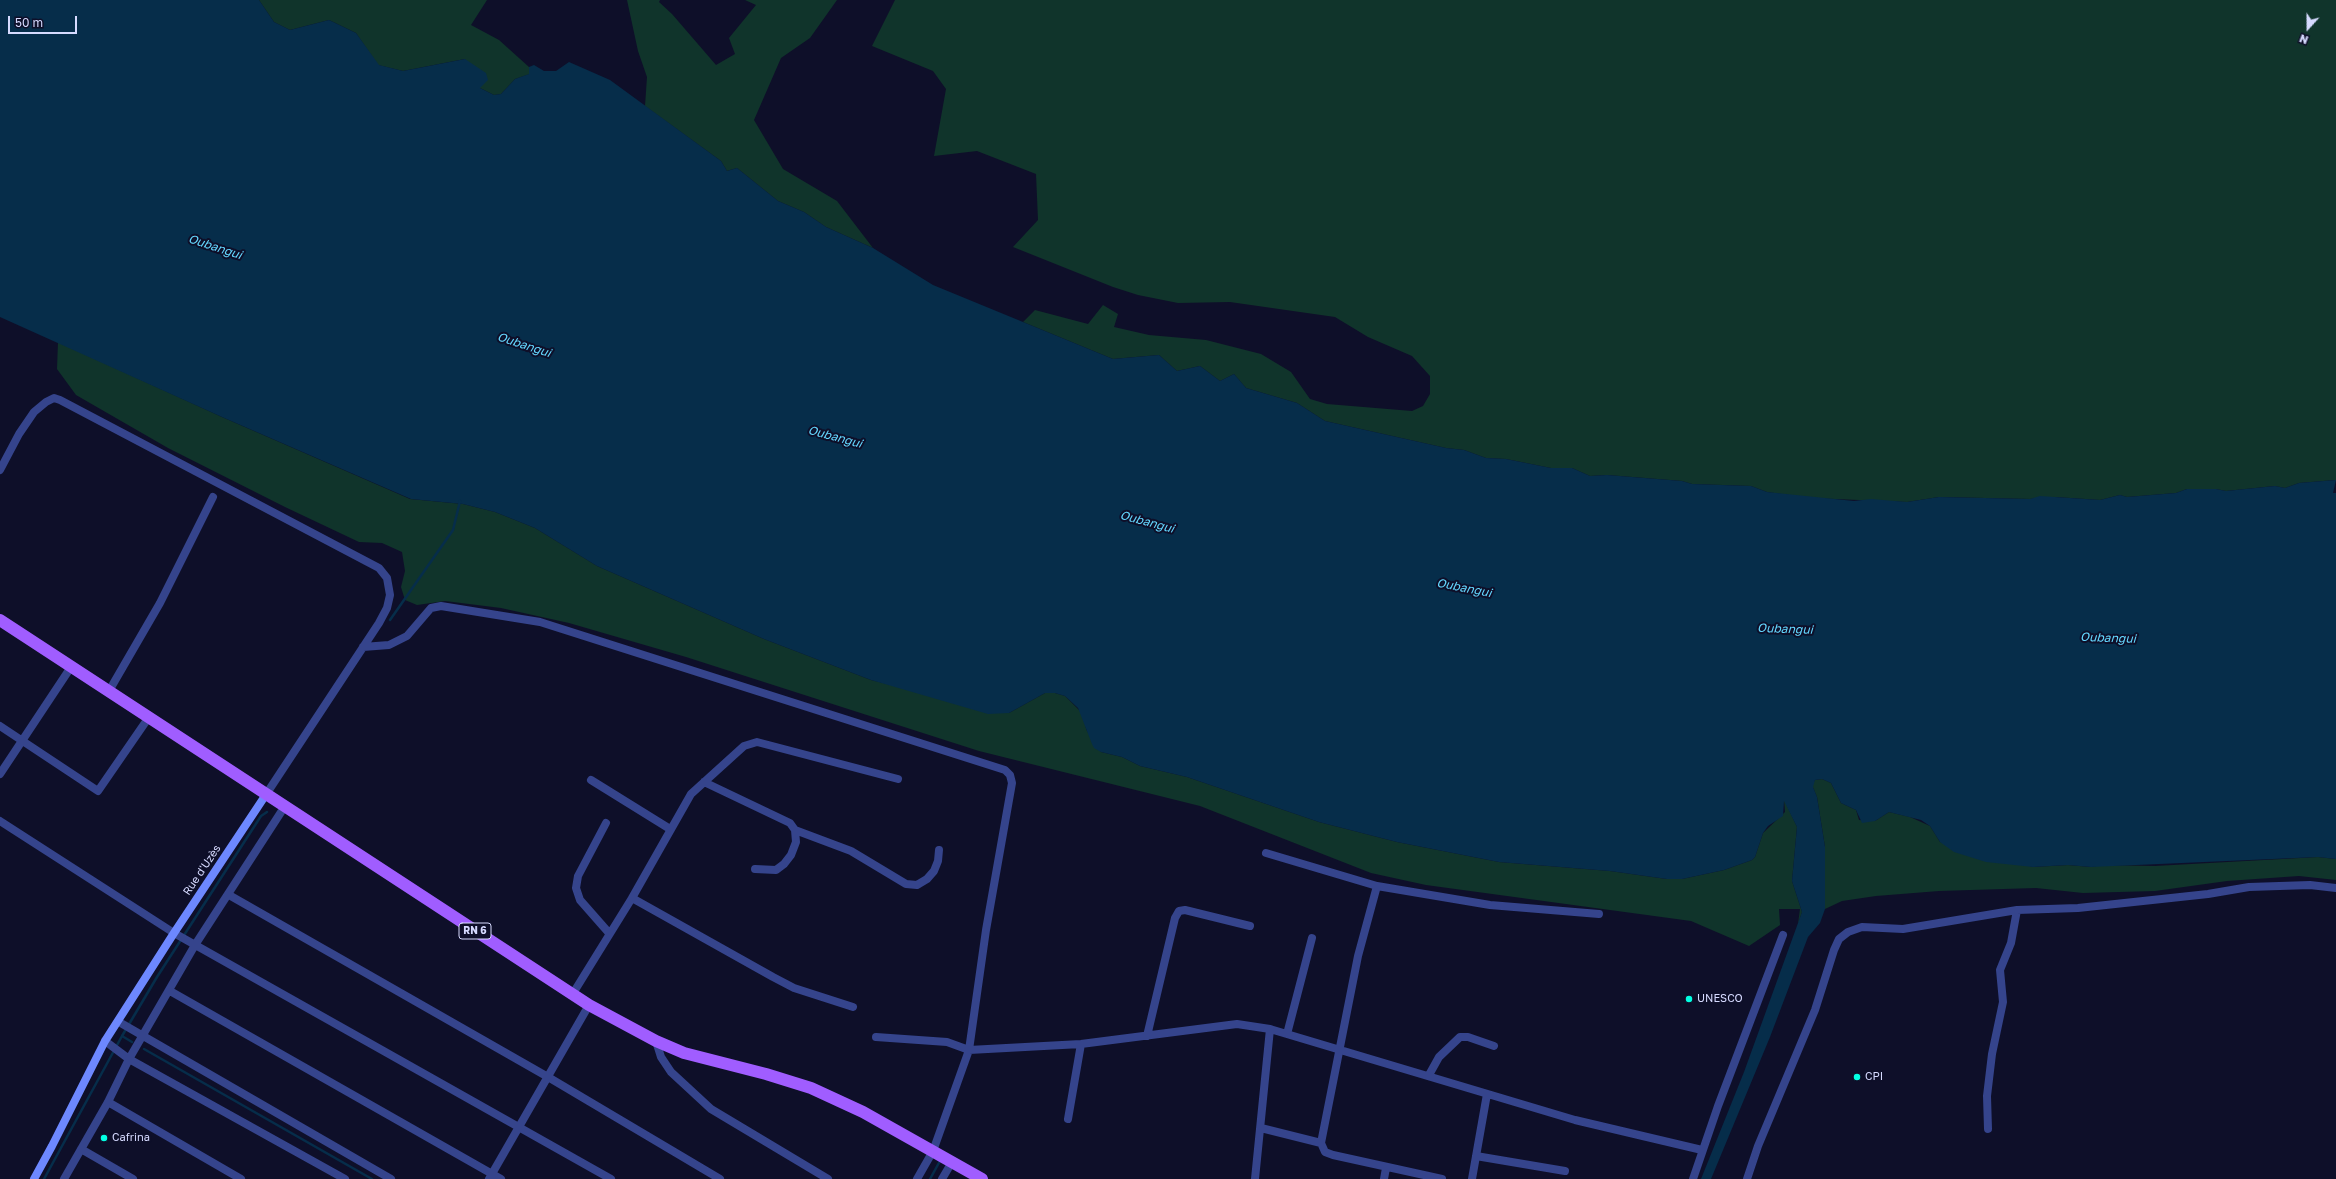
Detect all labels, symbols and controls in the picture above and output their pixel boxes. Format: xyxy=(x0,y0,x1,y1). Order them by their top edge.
scale bar xyxy=(10,8,79,34)
north arrow xyxy=(2288,8,2328,48)
text: 50 m xyxy=(15,15,43,30)
text: N xyxy=(2297,32,2310,47)
water label: Oubangui xyxy=(186,232,244,262)
water label: Oubangui xyxy=(495,330,553,360)
water label: Oubangui xyxy=(806,423,864,451)
water label: Oubangui xyxy=(1118,508,1176,536)
water label: Oubangui xyxy=(1435,576,1493,600)
water label: Oubangui xyxy=(1757,621,1813,637)
water label: Oubangui xyxy=(2080,630,2136,646)
street label: Rue d'Uzès xyxy=(180,842,224,898)
road number: RN 6 xyxy=(459,923,491,939)
place label: UNESCO xyxy=(1697,992,1743,1006)
marker: UNESCO xyxy=(1684,994,1694,1004)
place label: CPI xyxy=(1865,1070,1883,1084)
marker: CPI xyxy=(1852,1072,1862,1082)
place label: Cafrina xyxy=(112,1131,150,1145)
marker: Cafrina xyxy=(99,1133,109,1143)

